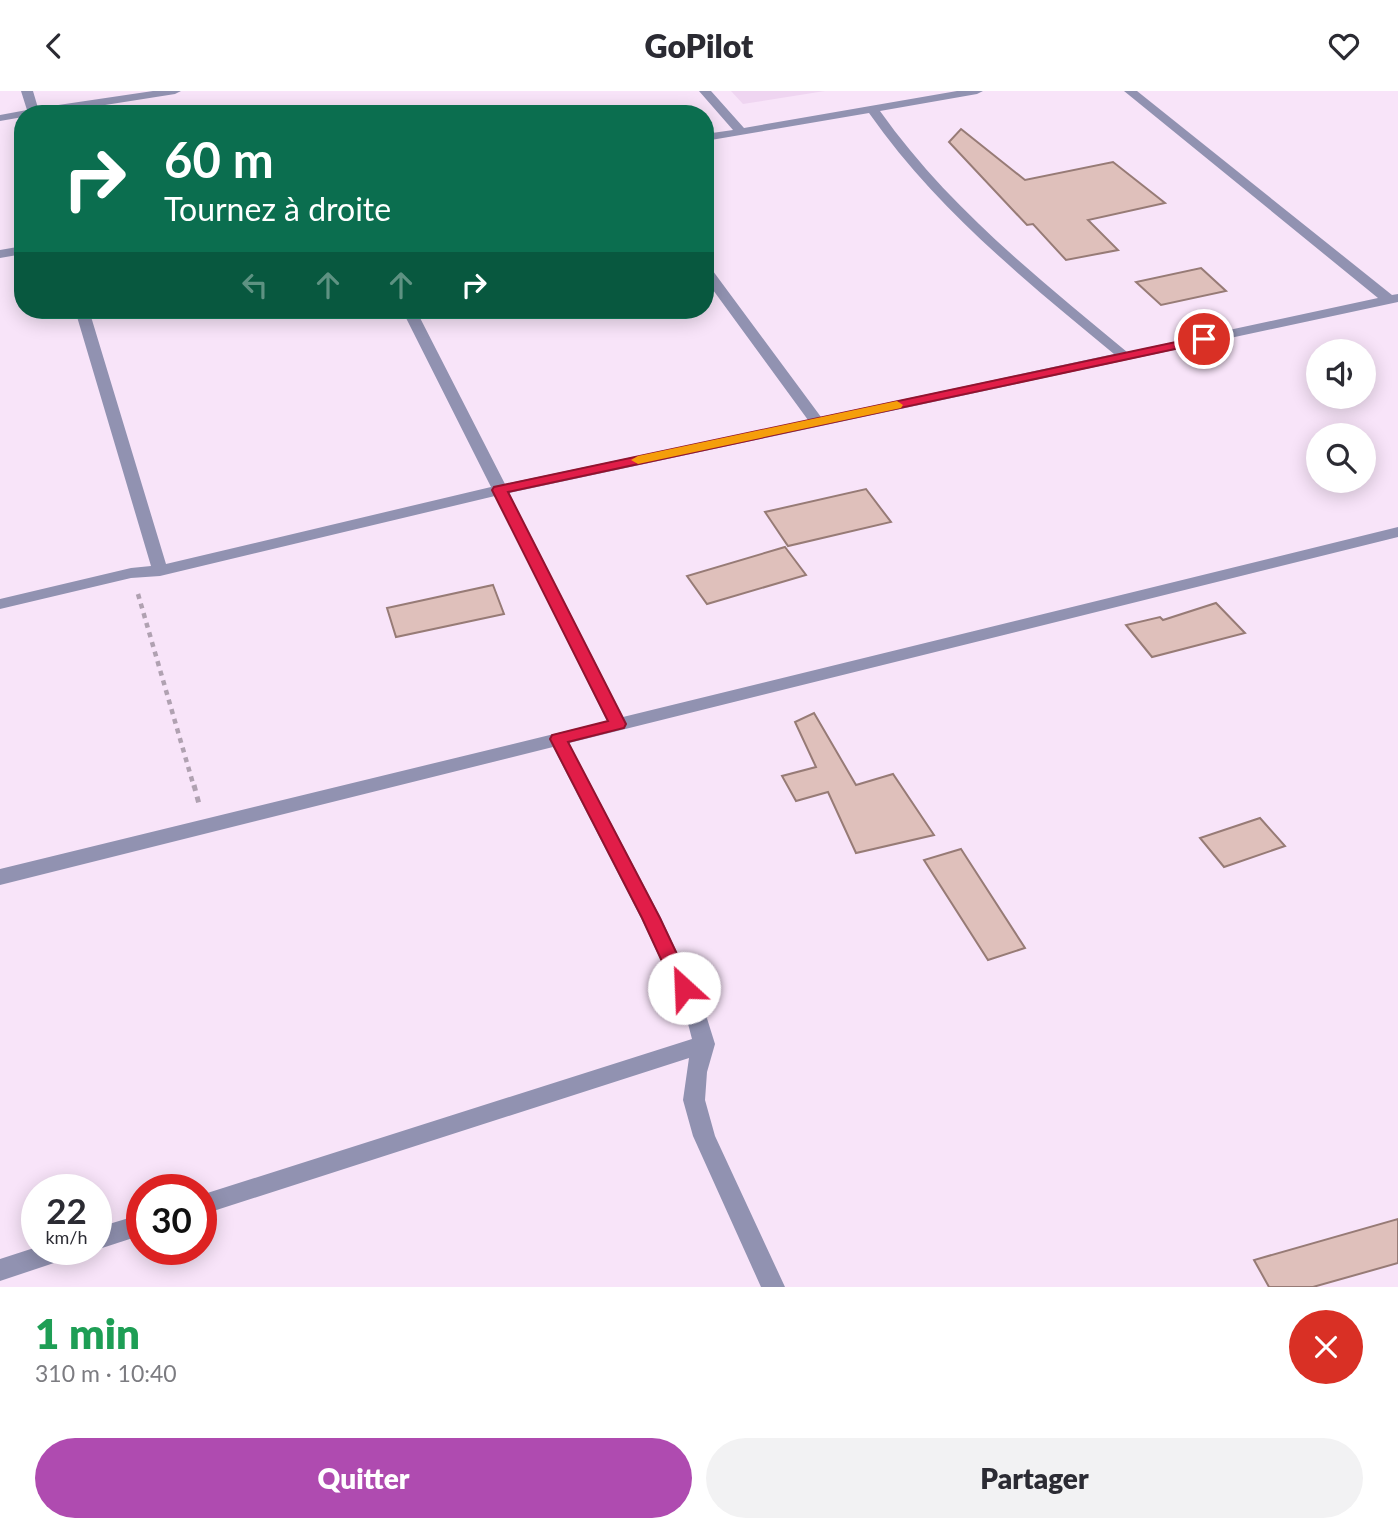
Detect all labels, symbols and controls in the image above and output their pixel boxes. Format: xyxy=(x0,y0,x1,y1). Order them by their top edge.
text: GoPilot xyxy=(645,26,753,65)
icon: back xyxy=(35,27,73,65)
icon: heart xyxy=(1325,27,1363,65)
text: 60 m xyxy=(164,130,274,188)
icon: right xyxy=(49,133,140,224)
text: Tournez à droite xyxy=(164,189,391,228)
icon: left xyxy=(236,266,274,304)
icon: ahead xyxy=(309,266,347,304)
icon: ahead xyxy=(382,266,420,304)
icon: right xyxy=(455,266,493,304)
pin xyxy=(1174,309,1234,369)
icon: arrive xyxy=(1185,320,1223,358)
map controls xyxy=(1306,339,1376,493)
button: sound xyxy=(1306,339,1376,409)
button: search xyxy=(1306,423,1376,493)
position arrow xyxy=(647,951,721,1025)
speed limit sign: 30 xyxy=(126,1174,217,1265)
text: 22 xyxy=(46,1189,87,1231)
text: km/h xyxy=(45,1226,88,1248)
text: 1 min xyxy=(35,1308,140,1358)
button: close xyxy=(1289,1310,1363,1384)
text: 310 m · 10:40 xyxy=(35,1359,177,1387)
button: Quitter xyxy=(35,1438,692,1518)
button: Partager xyxy=(706,1438,1363,1518)

